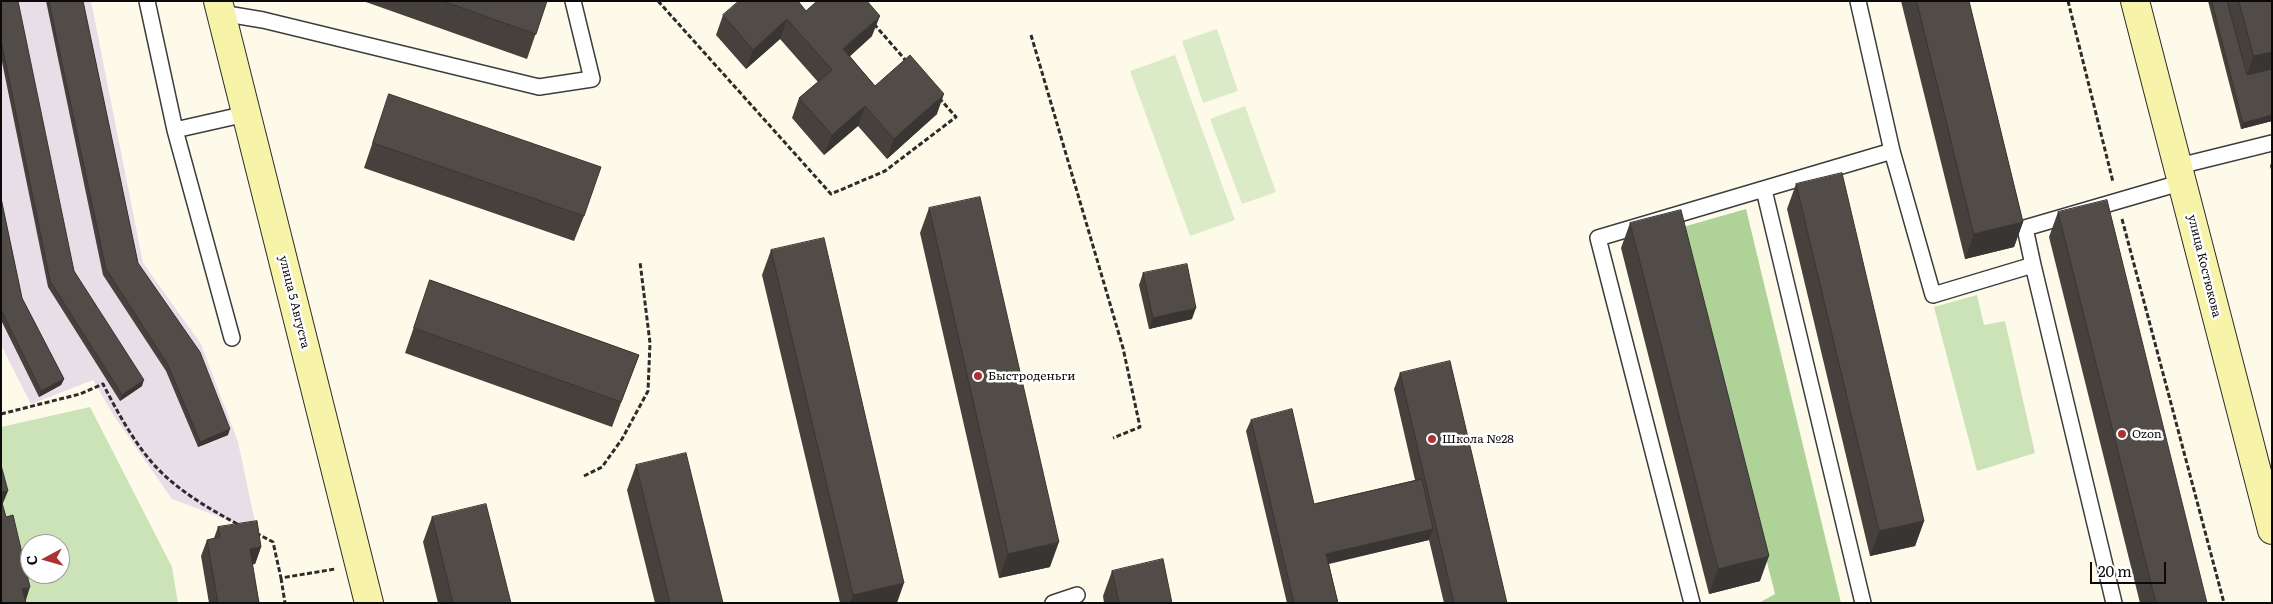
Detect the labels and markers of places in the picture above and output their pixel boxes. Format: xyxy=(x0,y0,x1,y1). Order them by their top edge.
place label: Быстроденьги xyxy=(988,369,1075,383)
marker: Быстроденьги xyxy=(972,370,984,382)
place label: Ozon xyxy=(2132,427,2162,441)
marker: Ozon xyxy=(2116,428,2128,440)
place label: Школа №28 xyxy=(1442,432,1514,446)
marker: Школа №28 xyxy=(1426,433,1438,445)

